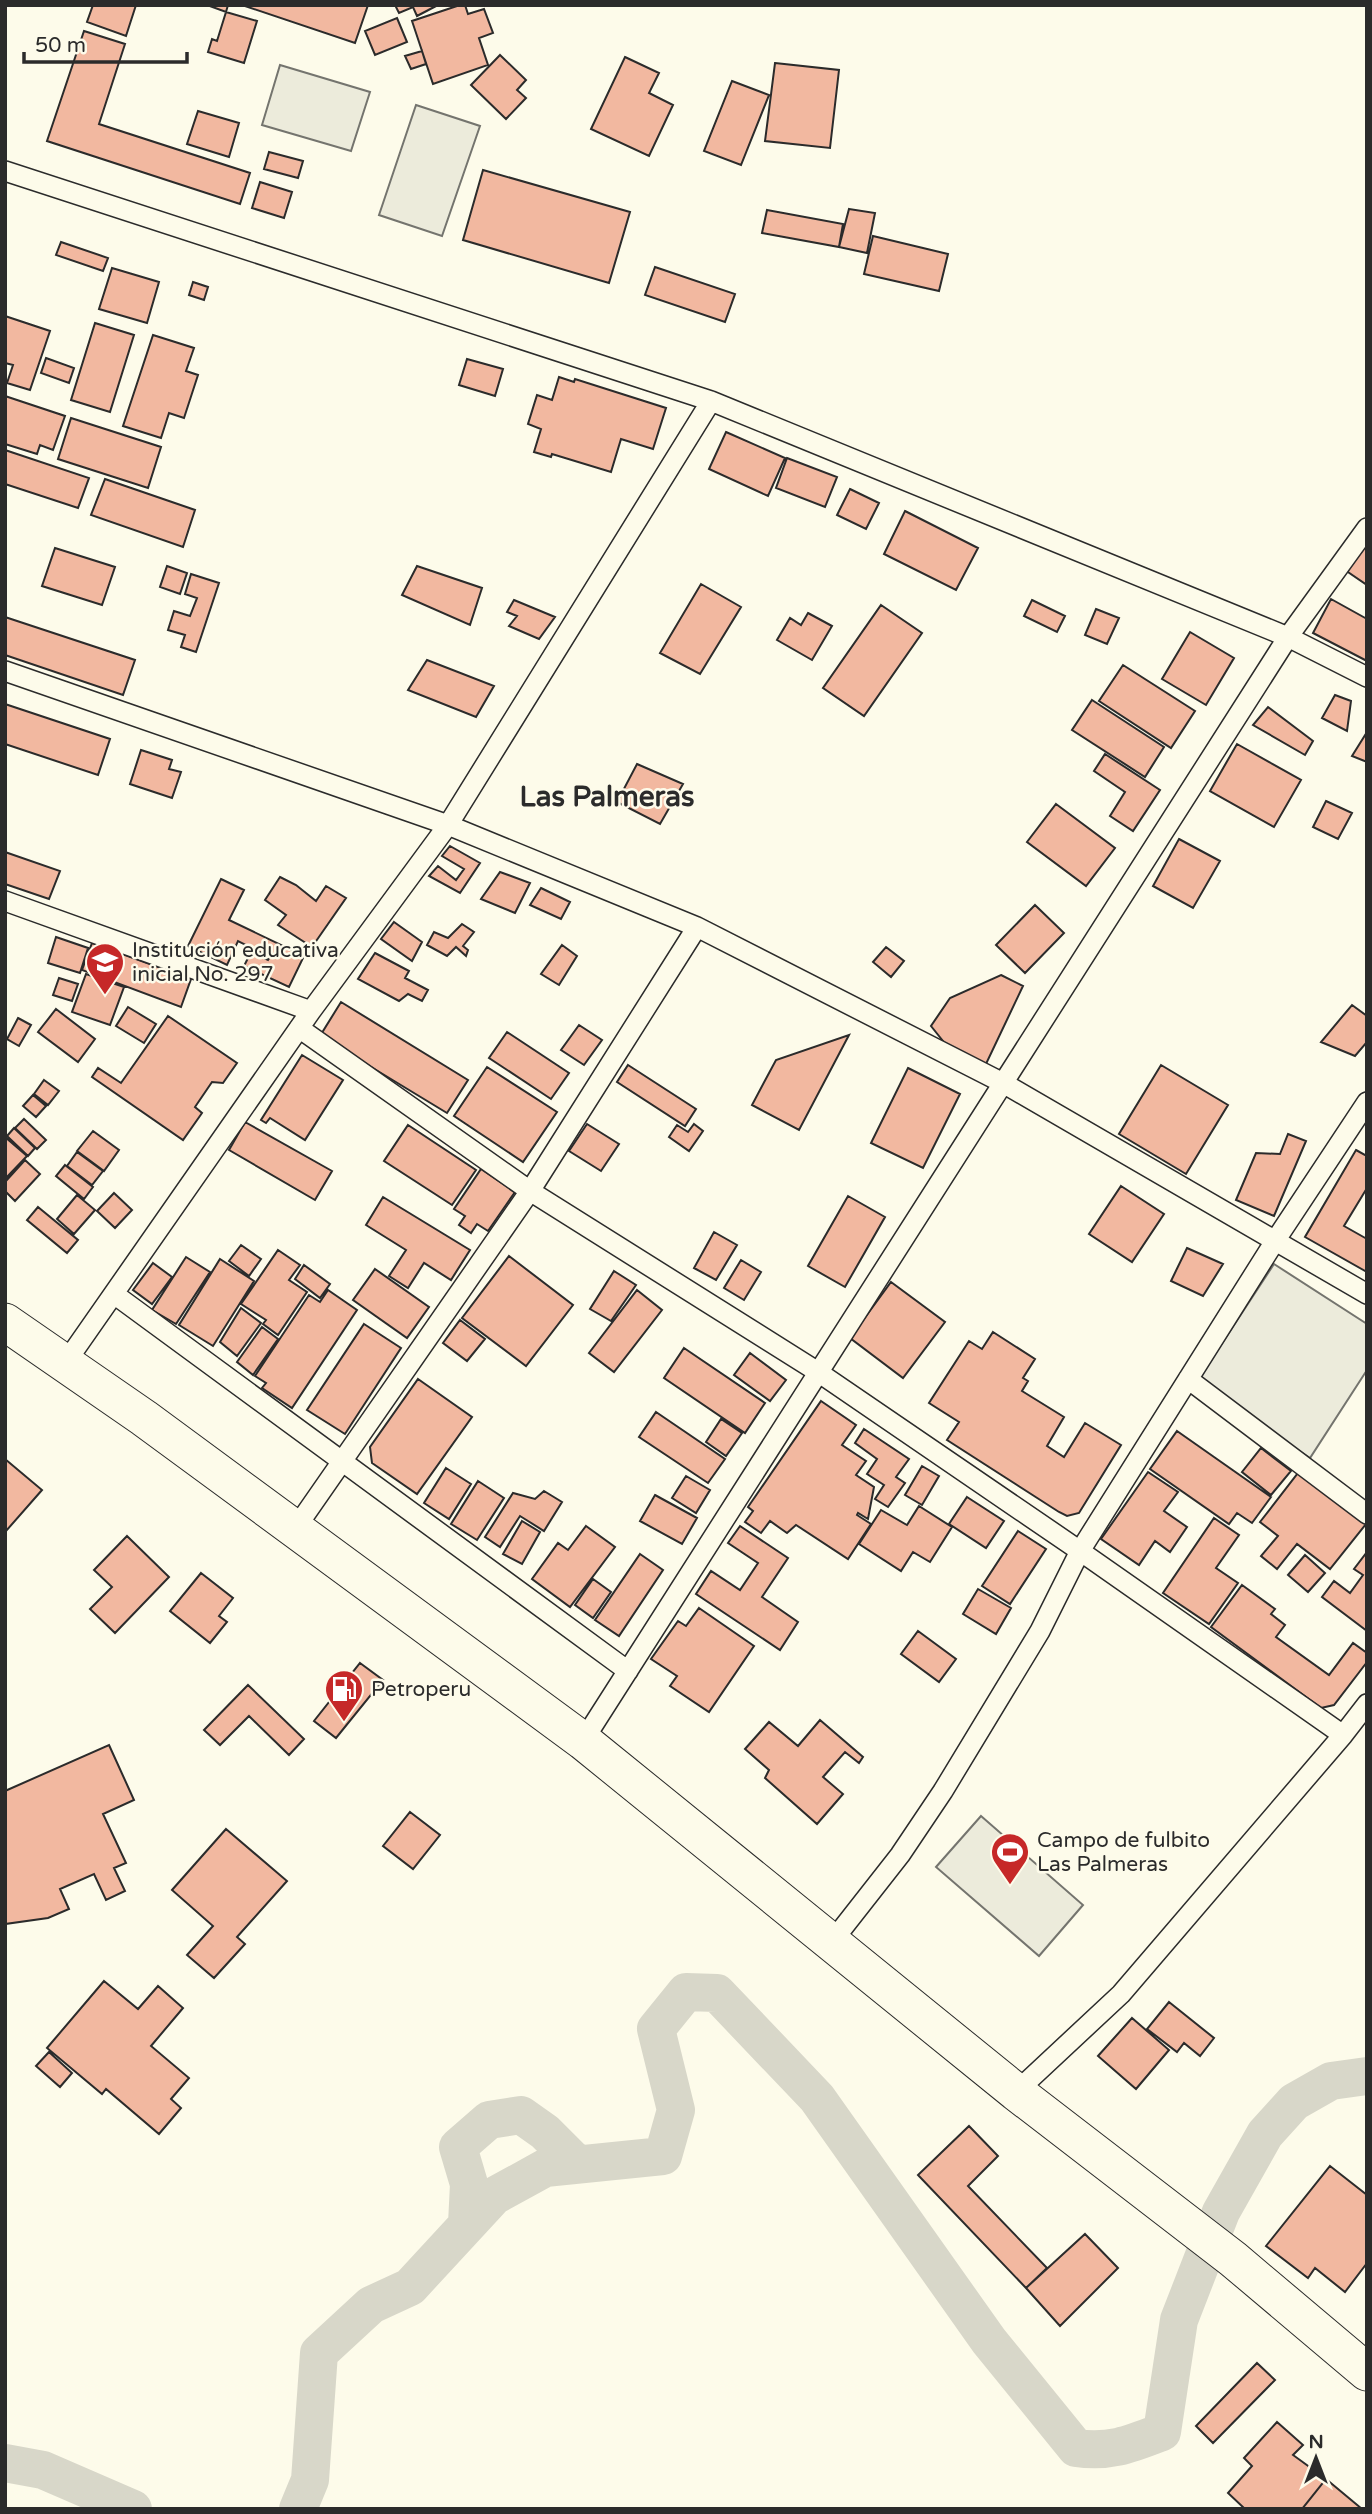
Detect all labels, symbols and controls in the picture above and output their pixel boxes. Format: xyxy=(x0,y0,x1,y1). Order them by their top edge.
scale bar xyxy=(24,21,187,65)
text: 50 m xyxy=(35,33,86,58)
district label: Las Palmeras xyxy=(520,780,694,814)
place label: Institución educativa inicial No. 297 xyxy=(132,938,339,987)
school or university icon: Institución educativa inicial No. 297 xyxy=(84,941,126,996)
fuel station icon: Petroperu xyxy=(323,1668,365,1723)
place label: Petroperu xyxy=(371,1677,471,1702)
place label: Campo de fulbito Las Palmeras xyxy=(1037,1828,1210,1877)
sports icon: Campo de fulbito Las Palmeras xyxy=(989,1831,1031,1886)
north arrow xyxy=(1281,2423,1351,2493)
text: N xyxy=(1308,2431,1324,2453)

